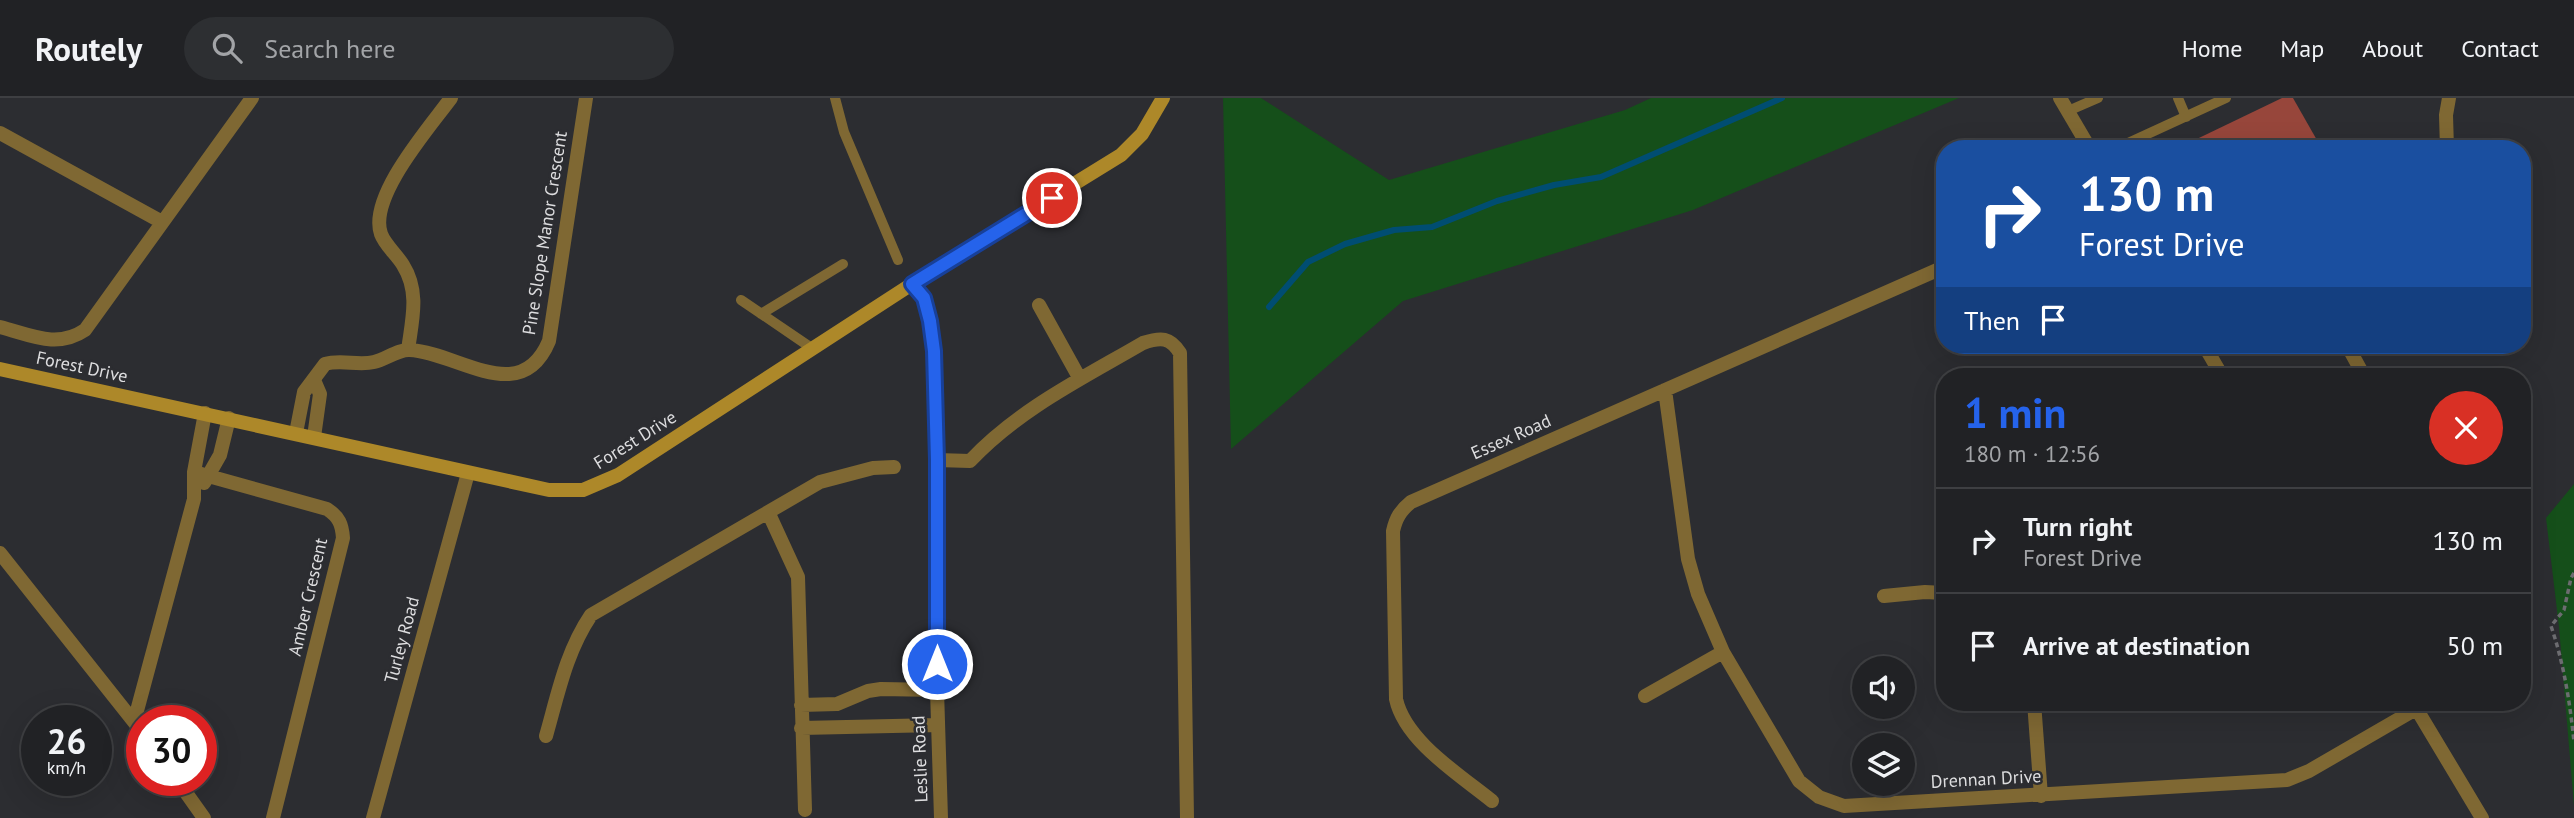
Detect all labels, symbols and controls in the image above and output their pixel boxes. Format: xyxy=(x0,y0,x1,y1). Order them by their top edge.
search box xyxy=(184,17,674,80)
text: Routely xyxy=(35,27,142,70)
icon: search xyxy=(208,29,246,67)
text: Search here xyxy=(264,32,395,65)
text: Home xyxy=(2182,33,2242,64)
text: Map xyxy=(2280,33,2324,64)
text: About xyxy=(2362,33,2423,64)
text: Contact xyxy=(2461,33,2539,64)
street label: Pine Slope Manor Crescent xyxy=(517,129,572,336)
text: 130 m xyxy=(2079,161,2214,225)
pin xyxy=(1022,168,1082,228)
icon: right xyxy=(1964,168,2055,259)
icon: arrive xyxy=(1033,179,1071,217)
text: Forest Drive xyxy=(2079,223,2244,265)
icon: arrive xyxy=(2034,301,2072,339)
text: Then xyxy=(1964,304,2020,337)
street label: Forest Drive xyxy=(34,346,130,387)
text: 1 min xyxy=(1964,385,2066,440)
button: close xyxy=(2429,391,2503,465)
street label: Forest Drive xyxy=(589,405,680,474)
street label: Essex Road xyxy=(1467,409,1554,464)
text: 180 m · 12:56 xyxy=(1964,439,2100,468)
text: Turn right xyxy=(2023,510,2132,543)
icon: right xyxy=(1964,522,2002,560)
text: 130 m xyxy=(2432,524,2503,557)
street label: Amber Crescent xyxy=(283,536,332,658)
text: Forest Drive xyxy=(2023,543,2142,572)
street label: Turley Road xyxy=(379,594,424,686)
position arrow xyxy=(900,627,974,701)
icon: arrive xyxy=(1964,627,2002,665)
text: Arrive at destination xyxy=(2023,629,2250,662)
text: 50 m xyxy=(2447,629,2503,662)
map controls xyxy=(1852,656,1915,796)
button: sound xyxy=(1852,656,1915,719)
speed limit sign: 30 xyxy=(126,705,217,796)
street label: Leslie Road xyxy=(906,715,933,803)
text: 26 xyxy=(47,718,86,764)
button: layers xyxy=(1852,733,1915,796)
text: km/h xyxy=(47,756,86,779)
street label: Drennan Drive xyxy=(1930,764,2042,793)

